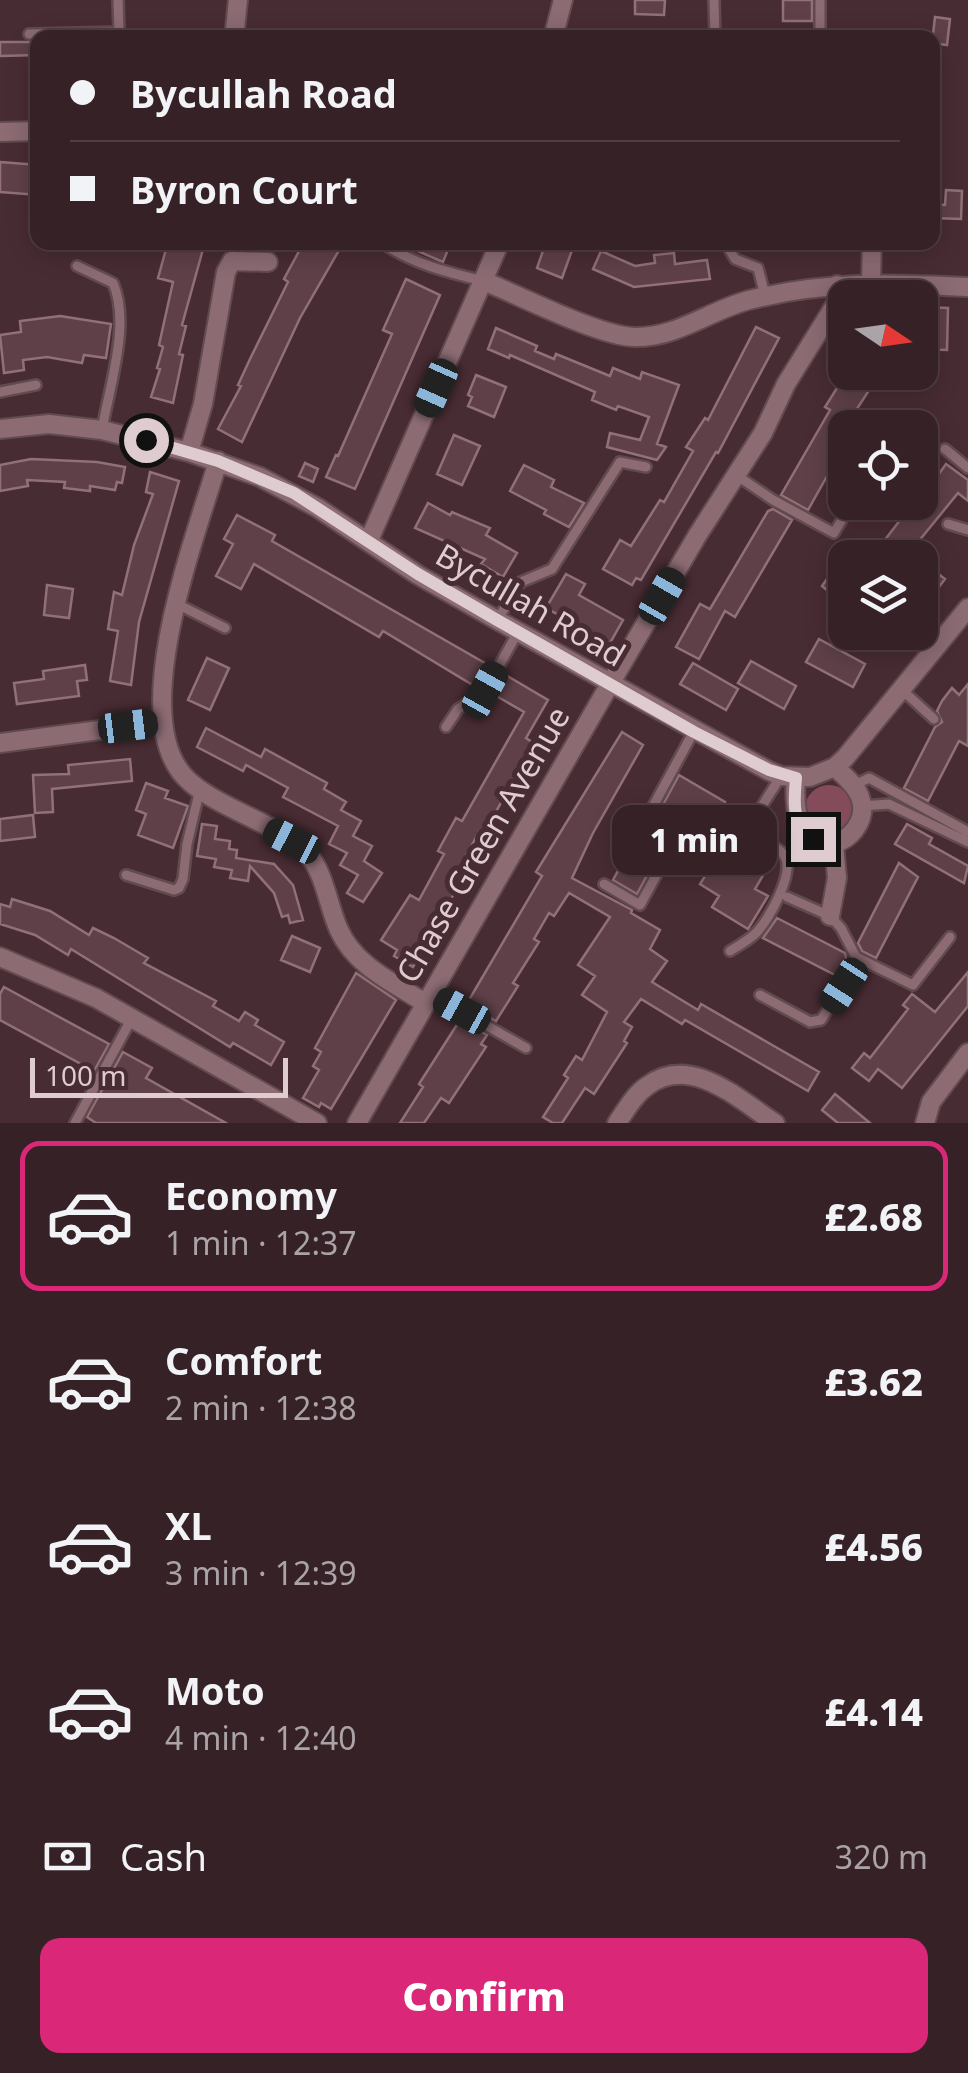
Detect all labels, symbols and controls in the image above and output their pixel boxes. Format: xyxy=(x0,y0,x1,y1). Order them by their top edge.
text: Bycullah Road xyxy=(130,67,397,119)
text: Byron Court xyxy=(130,163,358,215)
north arrow xyxy=(828,280,938,390)
map controls xyxy=(828,280,938,650)
car xyxy=(410,354,462,422)
button: locate xyxy=(828,410,938,520)
route start xyxy=(124,418,169,463)
street label: Bycullah Road xyxy=(429,532,633,676)
button: layers xyxy=(828,540,938,650)
car xyxy=(634,563,690,629)
car xyxy=(457,656,513,724)
street label: Chase Green Avenue xyxy=(385,698,579,990)
car xyxy=(96,707,160,745)
callout: 1 min xyxy=(613,804,778,874)
car xyxy=(258,814,326,868)
route end xyxy=(791,817,836,862)
text: 1 min xyxy=(650,818,739,861)
car xyxy=(815,953,873,1019)
car xyxy=(428,983,496,1039)
scale bar xyxy=(30,1053,288,1098)
text: 100 m xyxy=(45,1056,127,1094)
text: Economy xyxy=(165,1169,337,1221)
icon: car xyxy=(45,1171,135,1261)
text: £2.68 xyxy=(824,1190,923,1242)
text: 1 min · 12:37 xyxy=(165,1221,357,1264)
text: Comfort xyxy=(165,1334,322,1386)
icon: car xyxy=(45,1336,135,1426)
text: £3.62 xyxy=(824,1355,923,1407)
text: 2 min · 12:38 xyxy=(165,1386,357,1429)
text: XL xyxy=(165,1499,212,1551)
icon: car xyxy=(45,1501,135,1591)
text: £4.56 xyxy=(824,1520,923,1572)
text: 3 min · 12:39 xyxy=(165,1551,357,1594)
text: Moto xyxy=(165,1664,265,1716)
icon: car xyxy=(45,1666,135,1756)
text: £4.14 xyxy=(824,1685,923,1737)
text: 4 min · 12:40 xyxy=(165,1716,357,1759)
icon: cash xyxy=(40,1829,95,1884)
text: Cash xyxy=(120,1830,207,1882)
text: 320 m xyxy=(835,1835,928,1878)
button: Confirm xyxy=(40,1938,928,2053)

